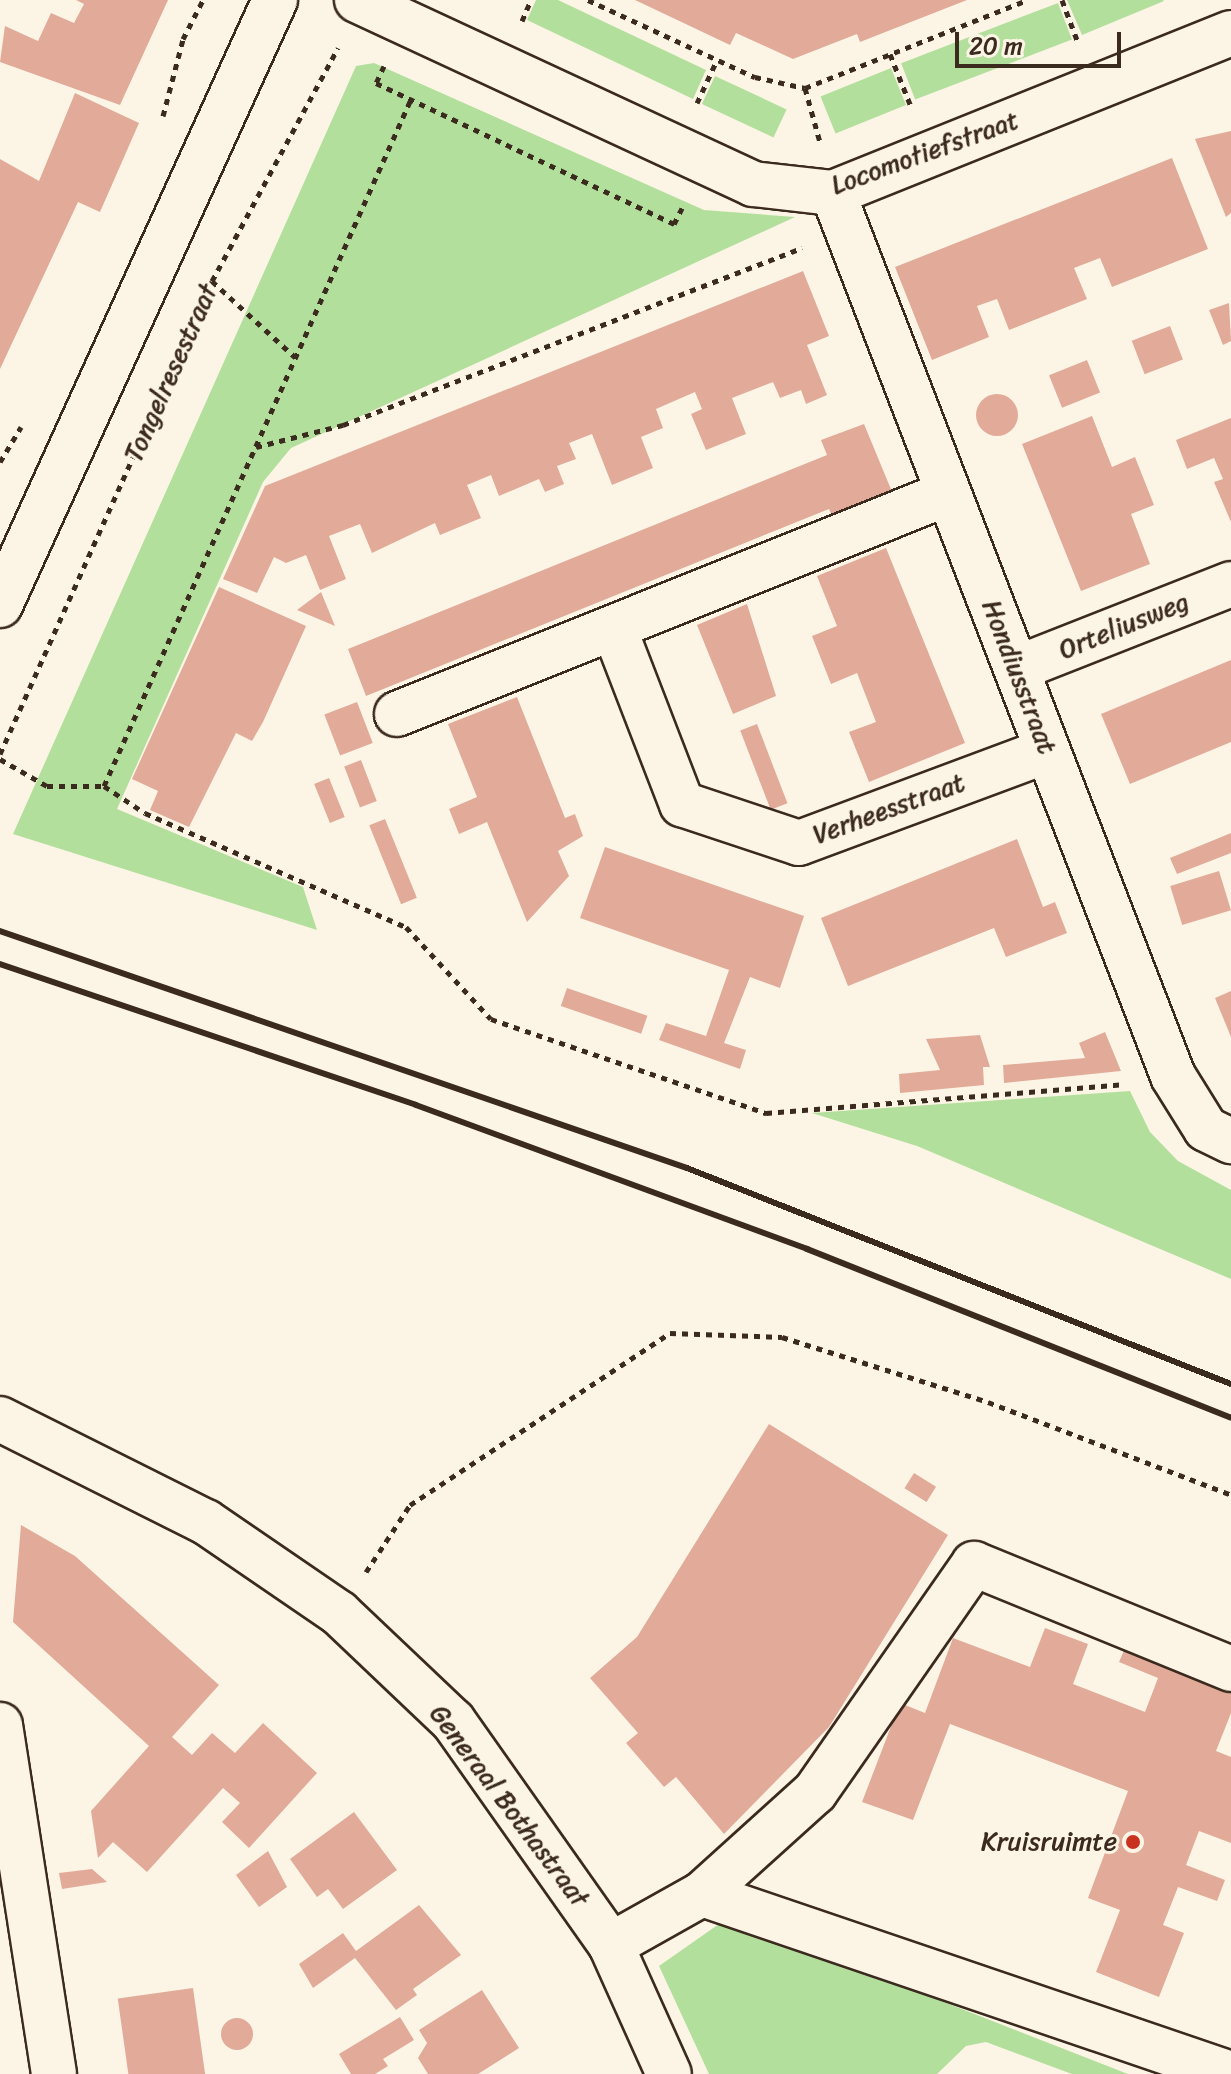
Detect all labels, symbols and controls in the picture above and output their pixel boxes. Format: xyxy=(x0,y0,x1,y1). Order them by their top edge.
scale bar xyxy=(959,16,1125,66)
text: 20 m xyxy=(969,25,1023,67)
street label: Locomotiefstraat xyxy=(827,105,1023,201)
street label: Tongelresestraat xyxy=(118,279,224,467)
street label: Orteliusweg xyxy=(1055,586,1193,666)
street label: Hondiusstraat xyxy=(975,596,1063,758)
street label: Verheesstraat xyxy=(809,767,969,851)
street label: Generaal Bothastraat xyxy=(423,1699,595,1913)
place label: Kruisruimte xyxy=(981,1826,1117,1858)
marker: Kruisruimte xyxy=(1124,1833,1142,1851)

